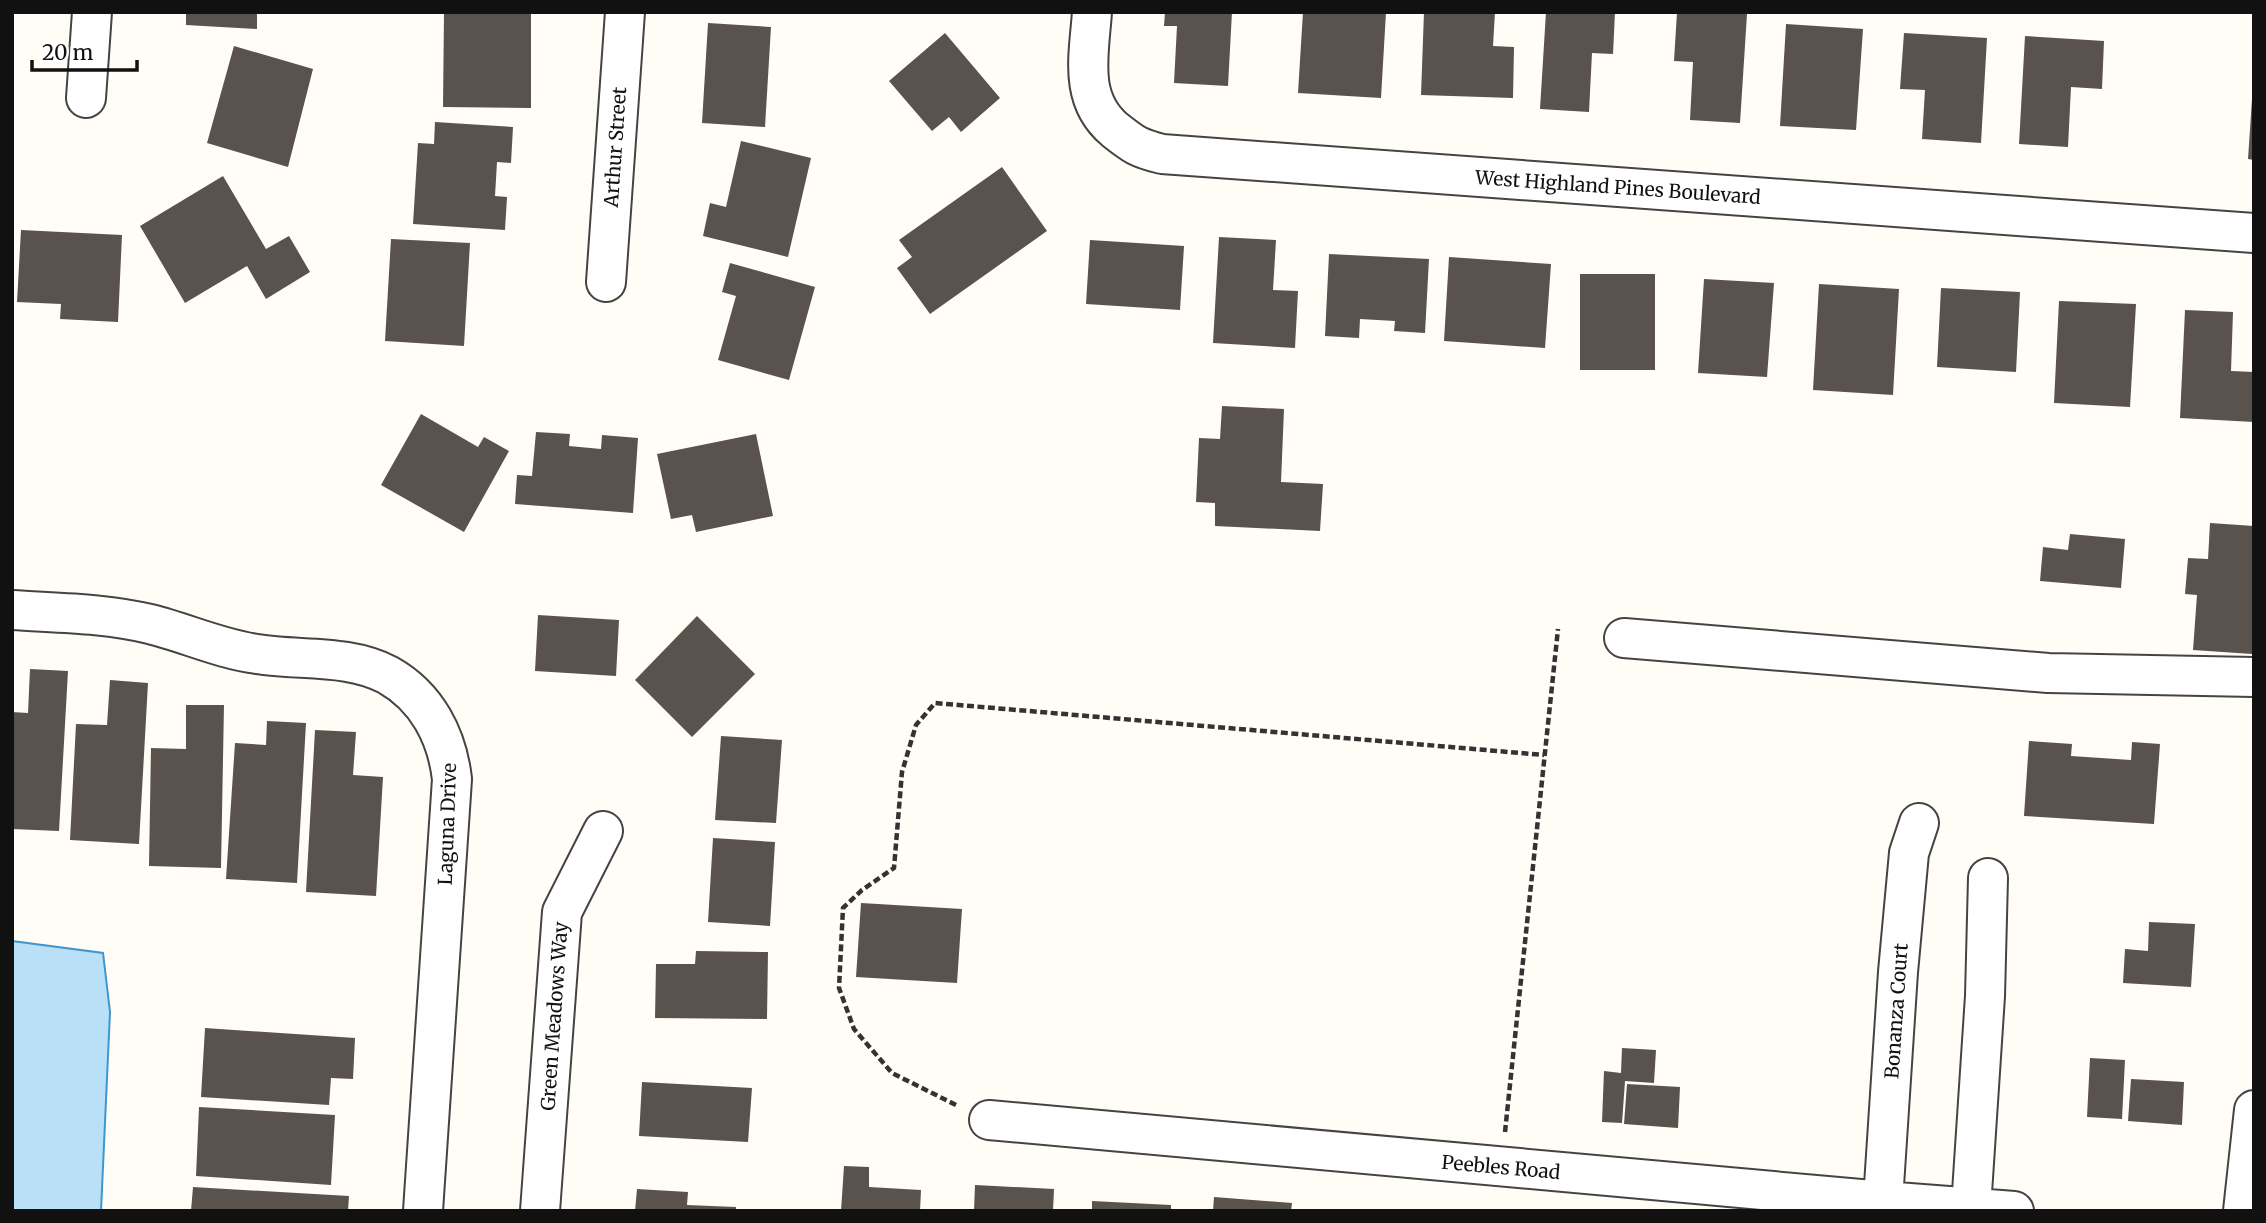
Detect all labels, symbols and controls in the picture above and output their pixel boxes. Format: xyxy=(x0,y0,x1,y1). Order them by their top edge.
scale bar xyxy=(32,28,136,72)
text: 20 m xyxy=(42,39,94,66)
street label: Arthur Street xyxy=(599,85,631,209)
street label: West Highland Pines Boulevard xyxy=(1473,165,1762,209)
street label: Laguna Drive xyxy=(433,762,461,886)
street label: Green Meadows Way xyxy=(535,921,573,1111)
street label: Bonanza Court xyxy=(1879,942,1913,1080)
street label: Peebles Road xyxy=(1441,1150,1561,1184)

